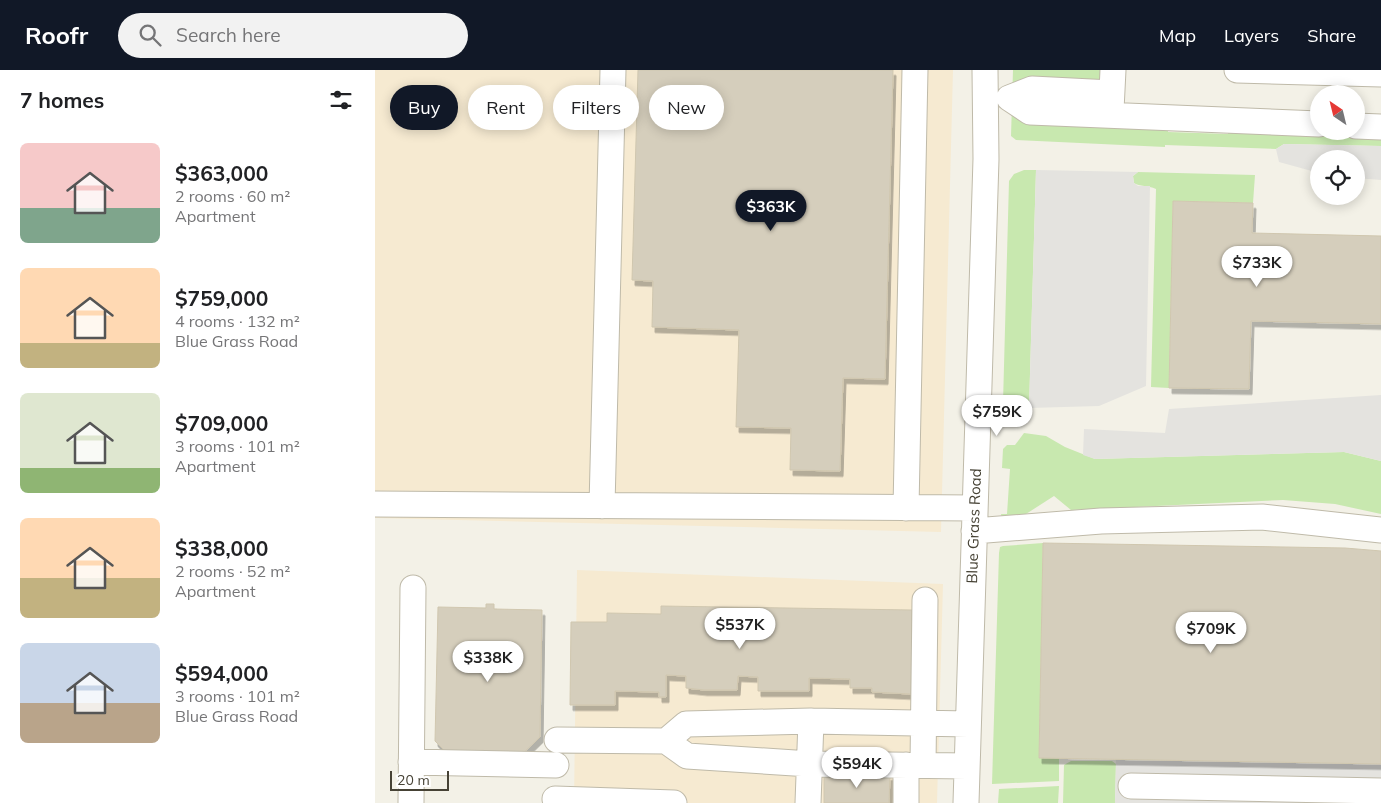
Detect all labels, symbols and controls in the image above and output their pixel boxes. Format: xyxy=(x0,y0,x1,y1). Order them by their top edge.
search box xyxy=(118,13,468,58)
text: Roofr xyxy=(25,20,88,50)
icon: search xyxy=(136,21,164,49)
text: Search here xyxy=(176,23,281,47)
text: Map xyxy=(1159,24,1196,47)
text: Layers xyxy=(1224,24,1279,47)
text: Share xyxy=(1307,24,1356,47)
chip: Buy xyxy=(390,85,458,130)
chip: Rent xyxy=(468,85,543,130)
chip: Filters xyxy=(553,85,639,130)
chip: New xyxy=(649,85,724,130)
north arrow xyxy=(1310,85,1365,140)
map controls xyxy=(1310,85,1365,205)
icon: filters xyxy=(327,86,355,114)
text: 7 homes xyxy=(20,87,104,113)
button: locate xyxy=(1310,150,1365,205)
text: $363,000 xyxy=(175,160,268,186)
icon: home xyxy=(60,163,120,223)
text: 2 rooms · 60 m² xyxy=(175,186,290,206)
pin: $363K xyxy=(736,190,806,232)
text: $363K xyxy=(746,196,796,216)
text: Apartment xyxy=(175,206,256,226)
pin: $733K xyxy=(1222,246,1292,288)
text: $733K xyxy=(1232,252,1282,272)
text: $759,000 xyxy=(175,285,268,311)
icon: home xyxy=(60,288,120,348)
text: 4 rooms · 132 m² xyxy=(175,311,300,331)
text: Blue Grass Road xyxy=(175,331,298,351)
pin: $759K xyxy=(962,394,1032,437)
text: $759K xyxy=(972,401,1022,421)
text: $709,000 xyxy=(175,410,268,436)
icon: home xyxy=(60,413,120,473)
text: 3 rooms · 101 m² xyxy=(175,436,300,456)
text: Apartment xyxy=(175,456,256,476)
street label: Blue Grass Road xyxy=(962,468,985,584)
text: $338,000 xyxy=(175,535,268,561)
icon: home xyxy=(60,538,120,598)
text: 2 rooms · 52 m² xyxy=(175,561,290,581)
text: Apartment xyxy=(175,581,256,601)
pin: $537K xyxy=(705,608,775,650)
pin: $709K xyxy=(1176,612,1246,654)
text: $537K xyxy=(715,614,765,634)
text: $709K xyxy=(1186,618,1236,638)
pin: $338K xyxy=(453,640,523,683)
text: $338K xyxy=(463,647,513,667)
text: $594,000 xyxy=(175,660,268,686)
icon: home xyxy=(60,663,120,723)
text: 3 rooms · 101 m² xyxy=(175,686,300,706)
text: Blue Grass Road xyxy=(175,706,298,726)
pin: $594K xyxy=(822,746,892,789)
text: $594K xyxy=(832,753,882,773)
scale bar xyxy=(390,768,449,791)
text: 20 m xyxy=(397,771,430,789)

